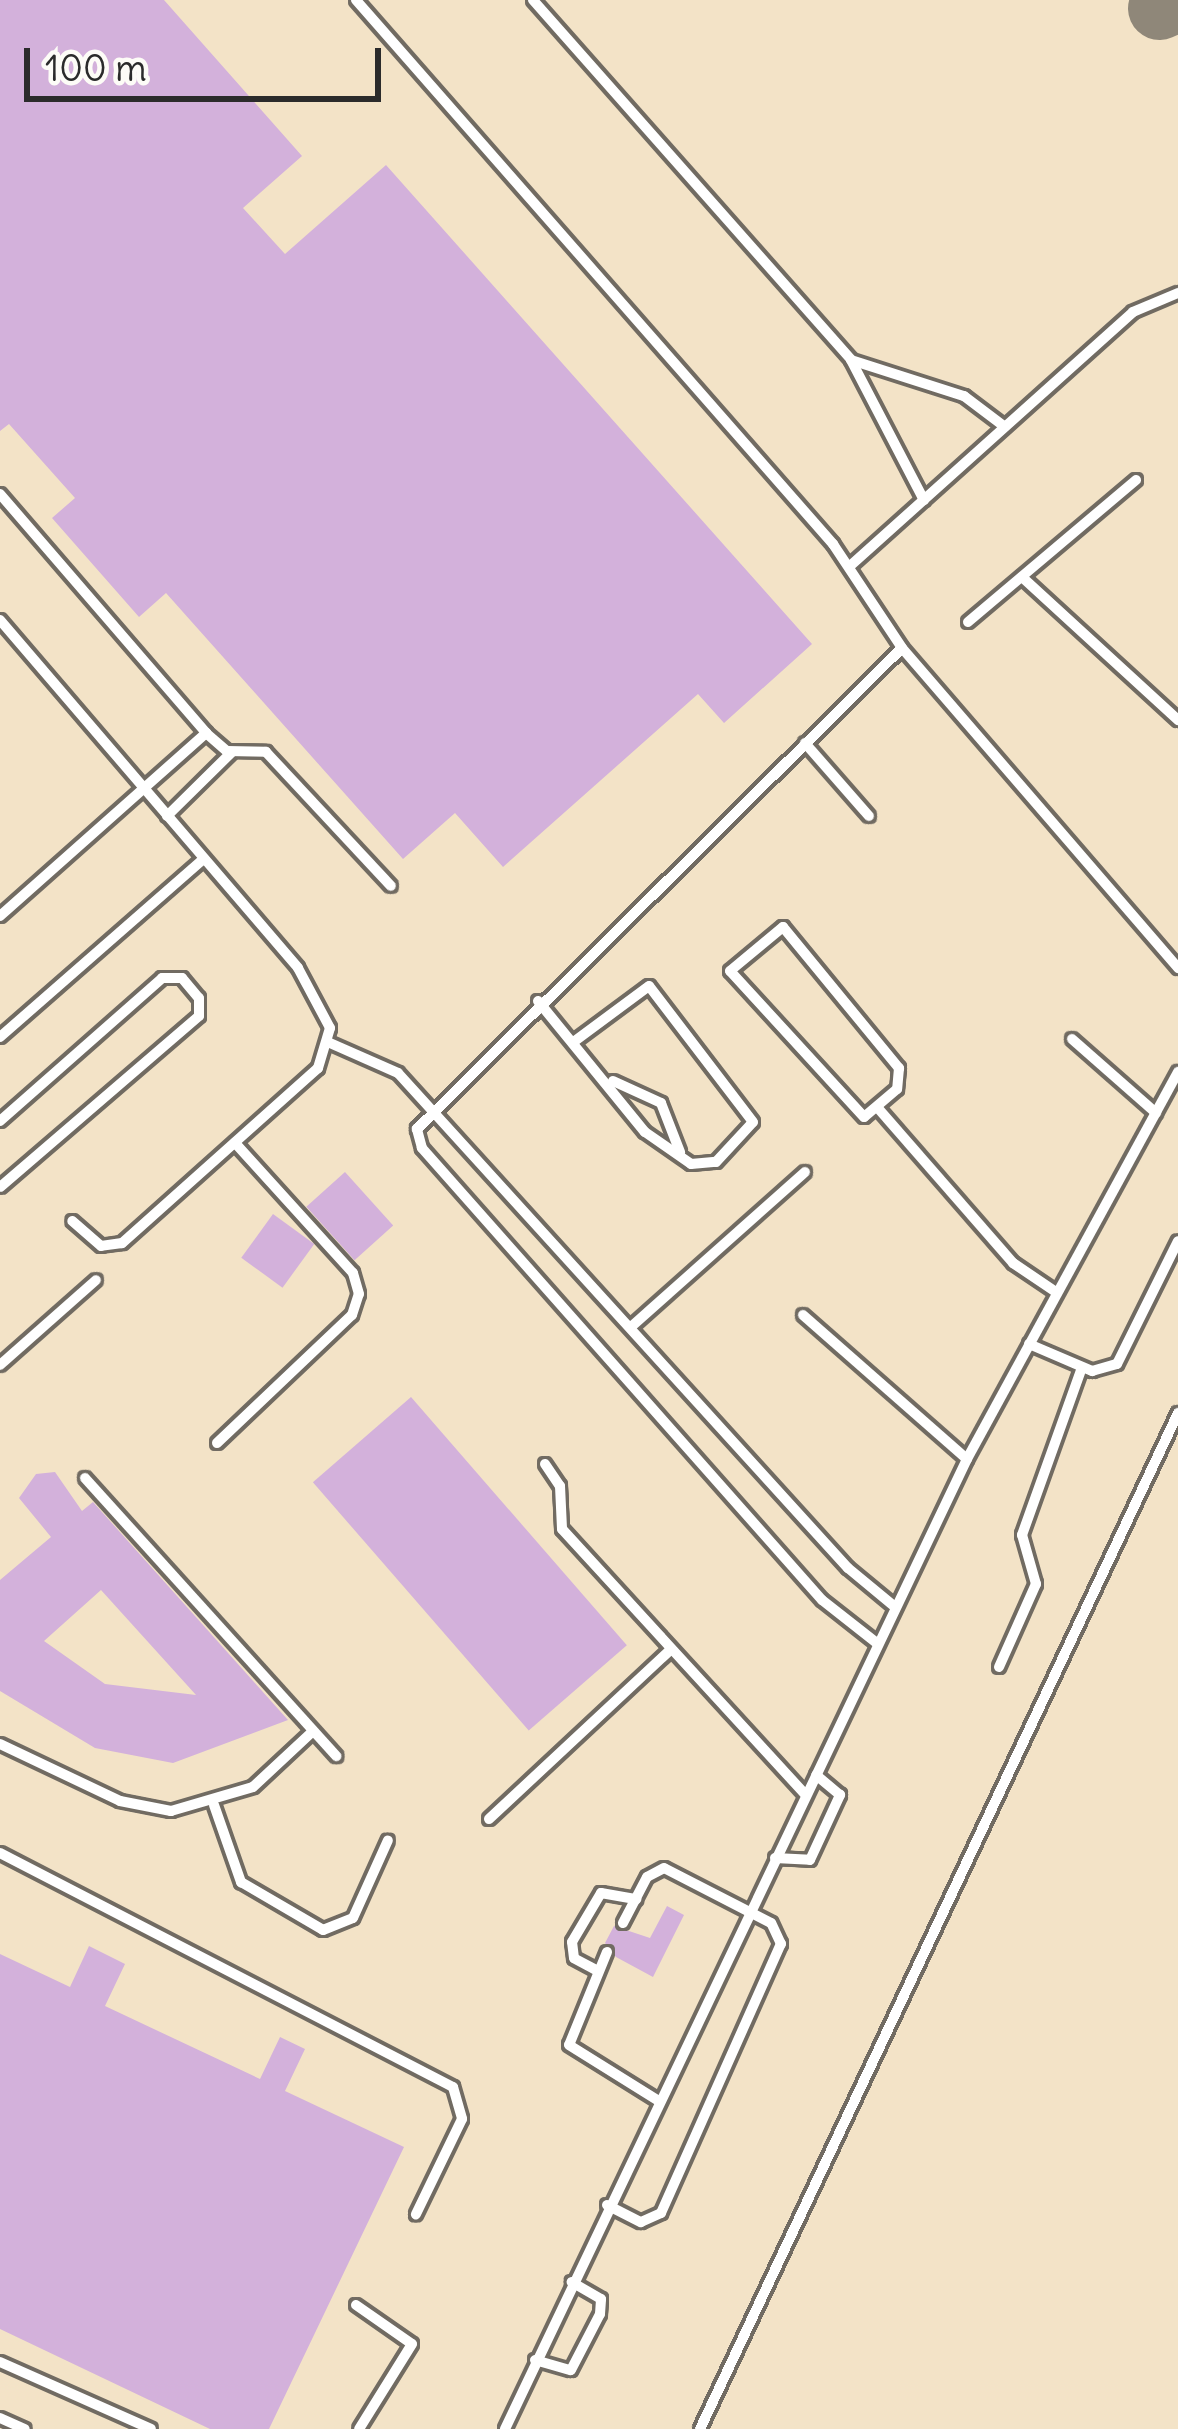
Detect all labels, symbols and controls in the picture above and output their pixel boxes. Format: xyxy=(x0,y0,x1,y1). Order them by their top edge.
scale bar xyxy=(30,24,387,98)
text: 100 m xyxy=(45,46,147,91)

